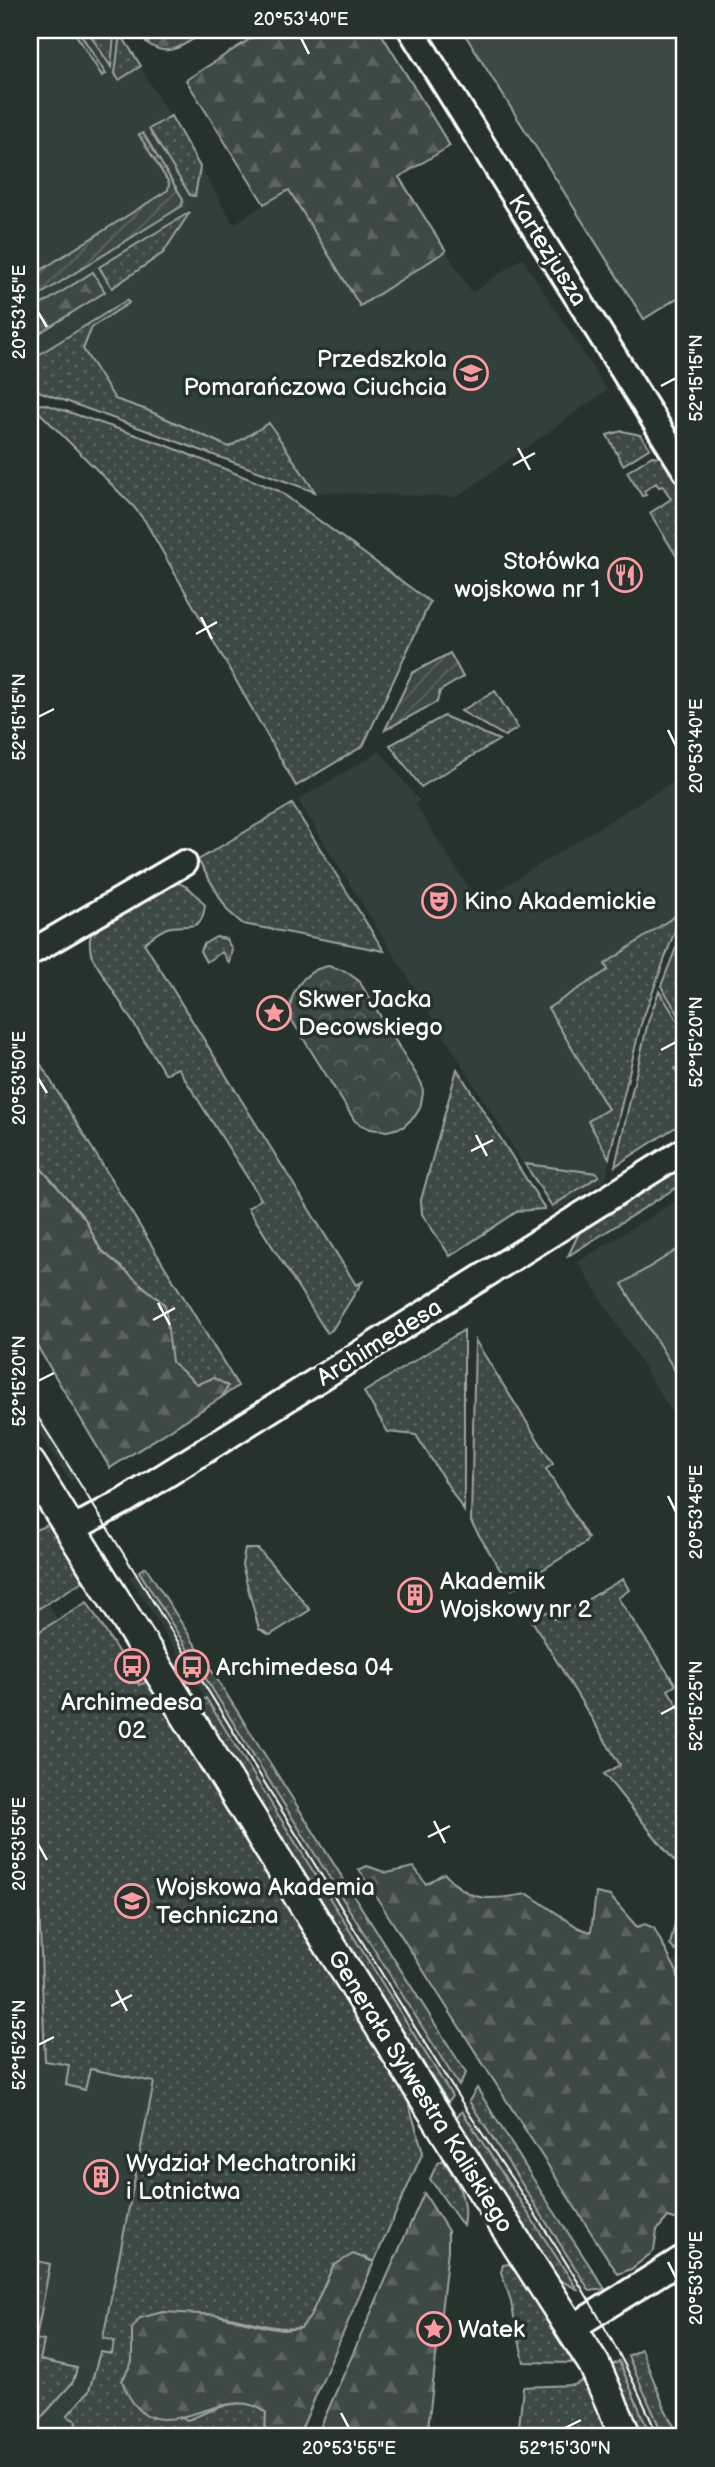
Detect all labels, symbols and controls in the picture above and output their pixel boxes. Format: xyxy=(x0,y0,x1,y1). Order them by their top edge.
text: 20°53'40"E xyxy=(253,9,349,30)
street label: Kartezjusza xyxy=(502,189,593,311)
text: 20°53'45"E xyxy=(9,264,30,359)
text: 52°15'15"N xyxy=(686,334,707,422)
place label: Przedszkola Pomarańczowa Ciuchcia xyxy=(184,345,447,402)
school or university icon: Przedszkola Pomarańczowa Ciuchcia xyxy=(452,354,490,392)
place label: Stołówka wojskowa nr 1 xyxy=(455,547,600,604)
restaurant icon: Stołówka wojskowa nr 1 xyxy=(606,556,644,594)
text: 52°15'15"N xyxy=(9,673,30,761)
text: 20°53'40"E xyxy=(686,698,707,794)
theatre icon: Kino Akademickie xyxy=(420,882,458,920)
place label: Kino Akademickie xyxy=(464,887,656,916)
place label: Skwer Jacka Decowskiego xyxy=(298,985,443,1042)
place icon: Skwer Jacka Decowskiego xyxy=(255,994,293,1032)
text: 52°15'20"N xyxy=(686,996,707,1088)
text: 20°53'50"E xyxy=(9,1031,30,1125)
street label: Archimedesa xyxy=(311,1292,447,1392)
text: 52°15'20"N xyxy=(9,1335,30,1427)
text: 20°53'45"E xyxy=(686,1464,707,1559)
place label: Akademik Wojskowy nr 2 xyxy=(440,1567,592,1624)
building icon: Akademik Wojskowy nr 2 xyxy=(396,1576,434,1614)
bus stop icon: Archimedesa 02 xyxy=(113,1647,151,1685)
bus stop icon: Archimedesa 04 xyxy=(173,1648,211,1686)
place label: Archimedesa 04 xyxy=(216,1653,394,1682)
text: 52°15'25"N xyxy=(686,1660,707,1752)
place label: Archimedesa 02 xyxy=(61,1688,203,1745)
text: 20°53'55"E xyxy=(9,1797,30,1891)
place label: Wojskowa Akademia Techniczna xyxy=(156,1873,375,1930)
school or university icon: Wojskowa Akademia Techniczna xyxy=(113,1882,151,1920)
street label: Generała Sylwestra Kaliskiego xyxy=(321,1945,520,2238)
text: 52°15'25"N xyxy=(9,1999,30,2091)
place label: Wydział Mechatroniki i Lotnictwa xyxy=(126,2149,356,2206)
building icon: Wydział Mechatroniki i Lotnictwa xyxy=(82,2158,120,2196)
text: 20°53'50"E xyxy=(686,2231,707,2325)
place icon: Watek xyxy=(415,2310,453,2348)
place label: Watek xyxy=(458,2315,525,2344)
text: 20°53'55"E xyxy=(302,2438,396,2459)
text: 52°15'30"N xyxy=(519,2438,611,2459)

